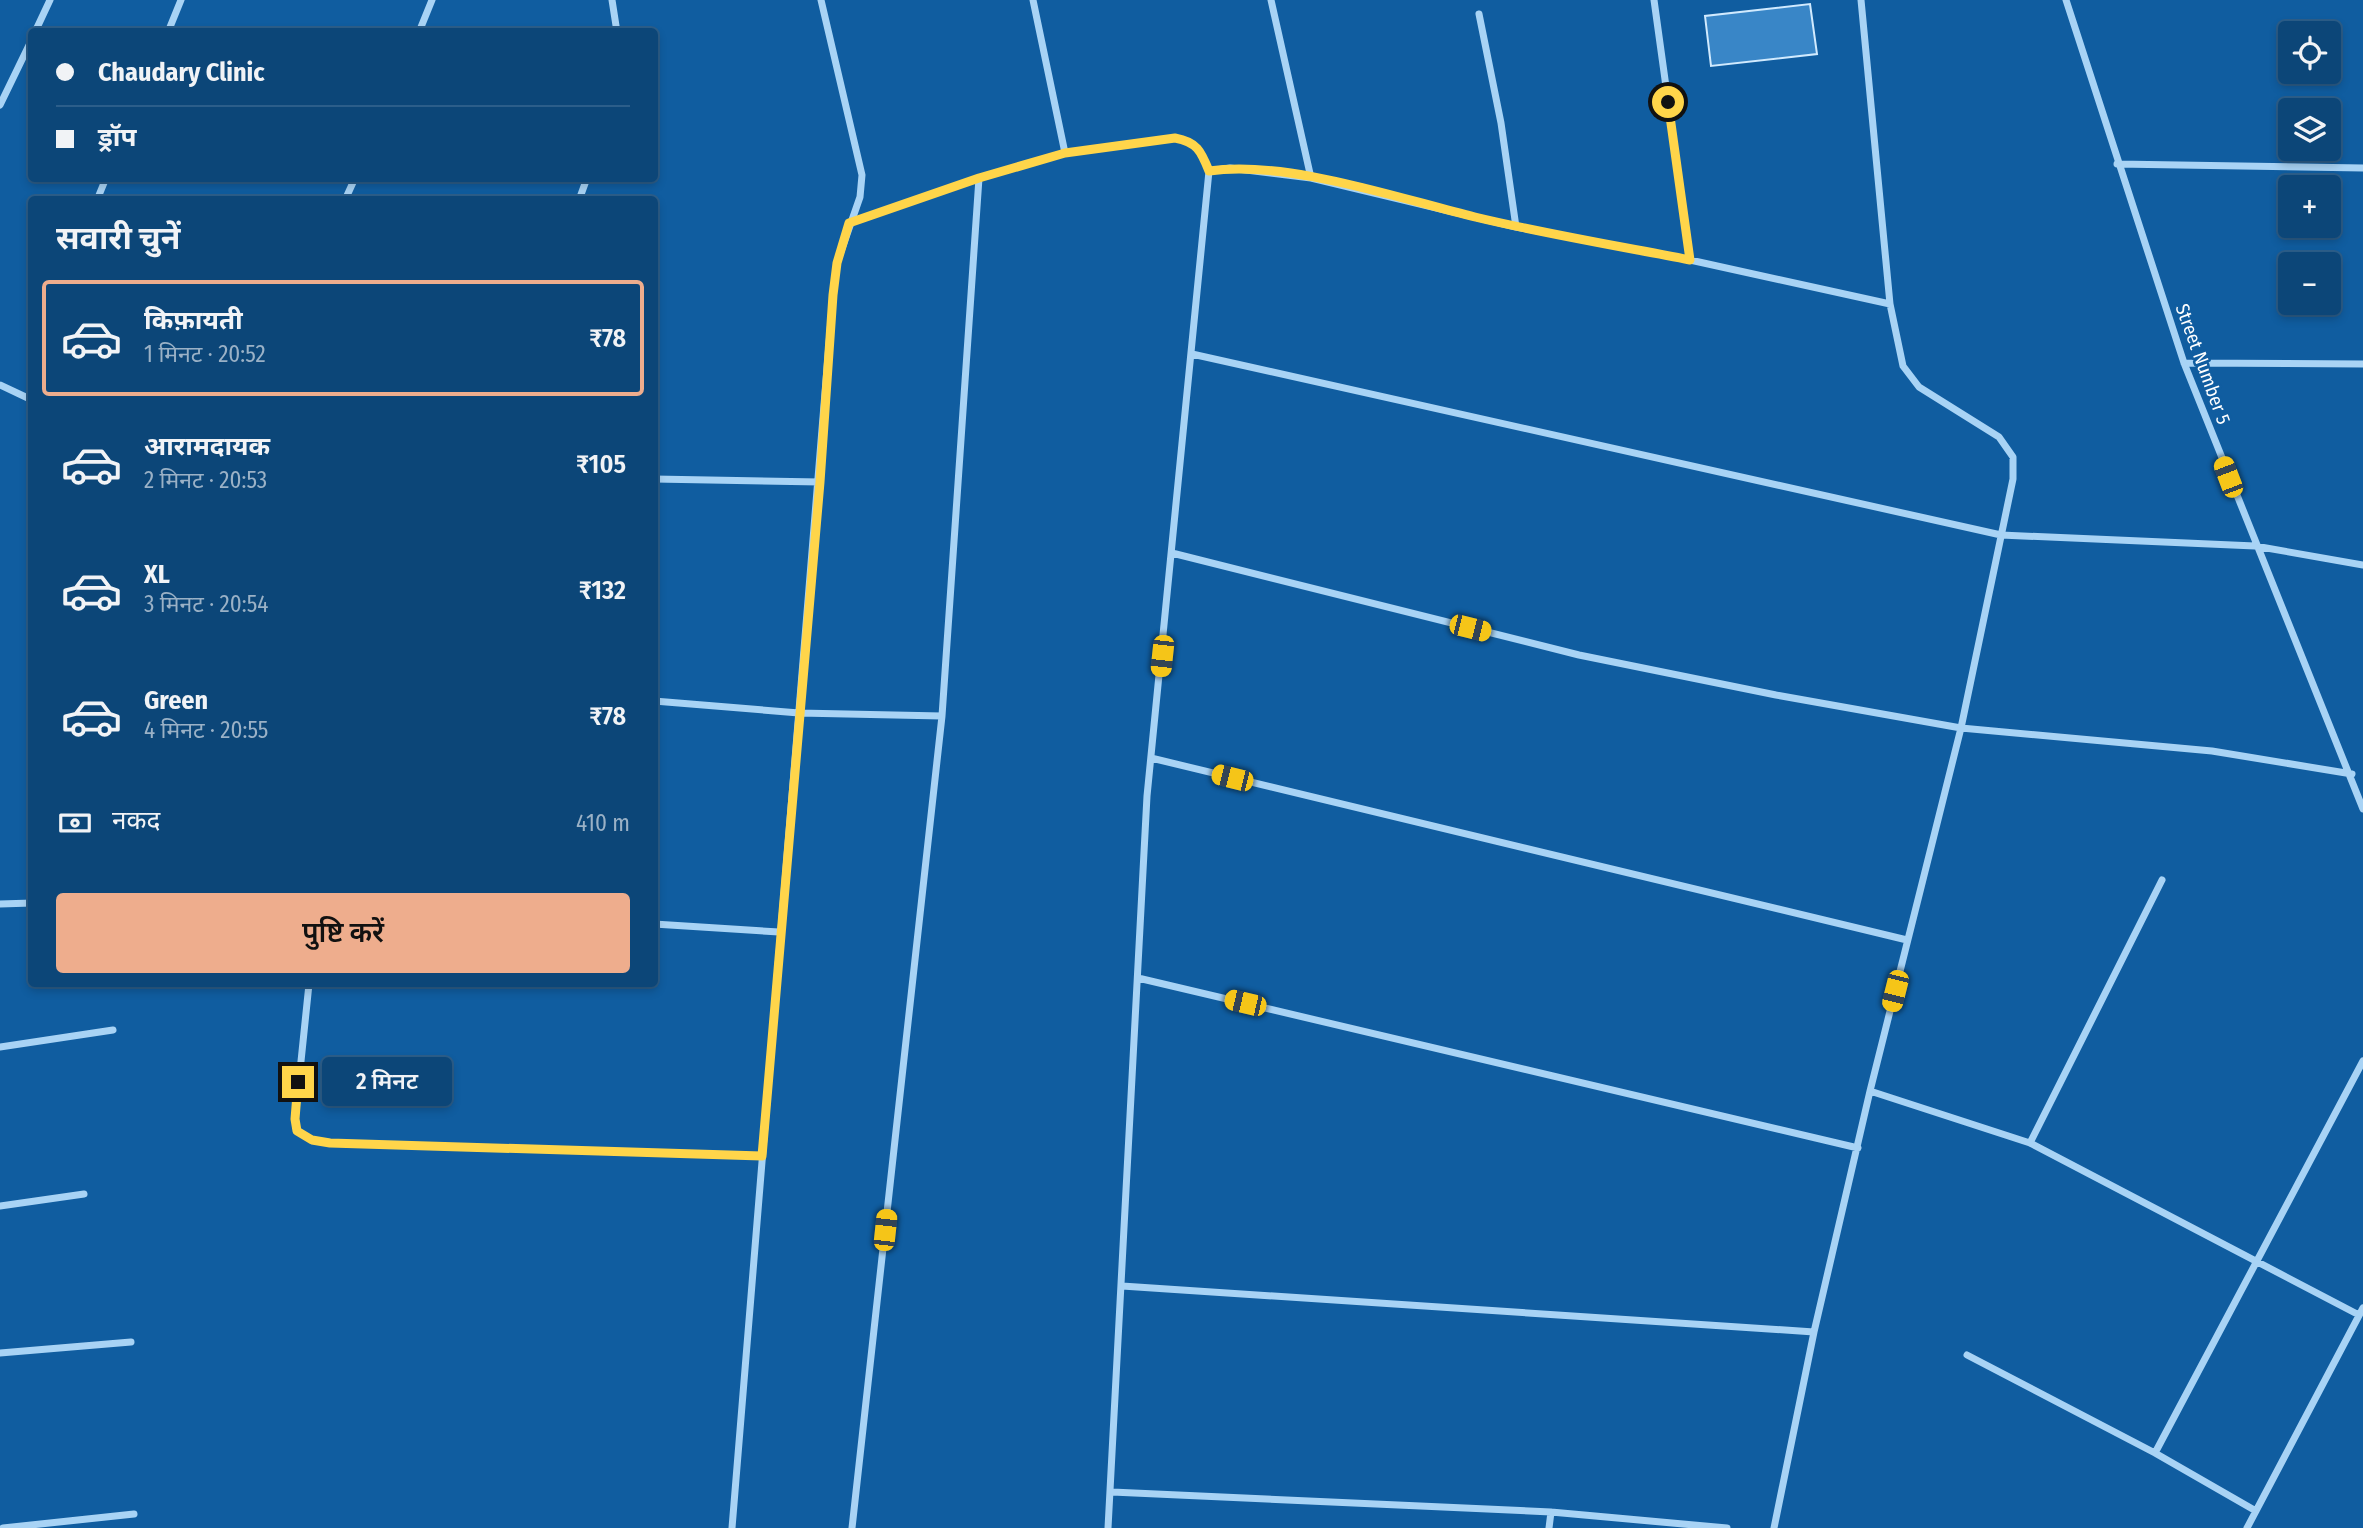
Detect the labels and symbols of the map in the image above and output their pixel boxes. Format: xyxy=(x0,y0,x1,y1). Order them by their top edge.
route start xyxy=(1652,86,1684,118)
street label: Street Number 5 xyxy=(2171,301,2235,427)
car xyxy=(2211,454,2246,500)
car xyxy=(1448,613,1493,643)
car xyxy=(1150,634,1175,678)
car xyxy=(1210,763,1255,793)
car xyxy=(1880,968,1911,1014)
car xyxy=(1223,988,1268,1018)
callout: 2 मिनट xyxy=(322,1058,452,1106)
route end xyxy=(282,1066,314,1098)
car xyxy=(873,1208,898,1252)

